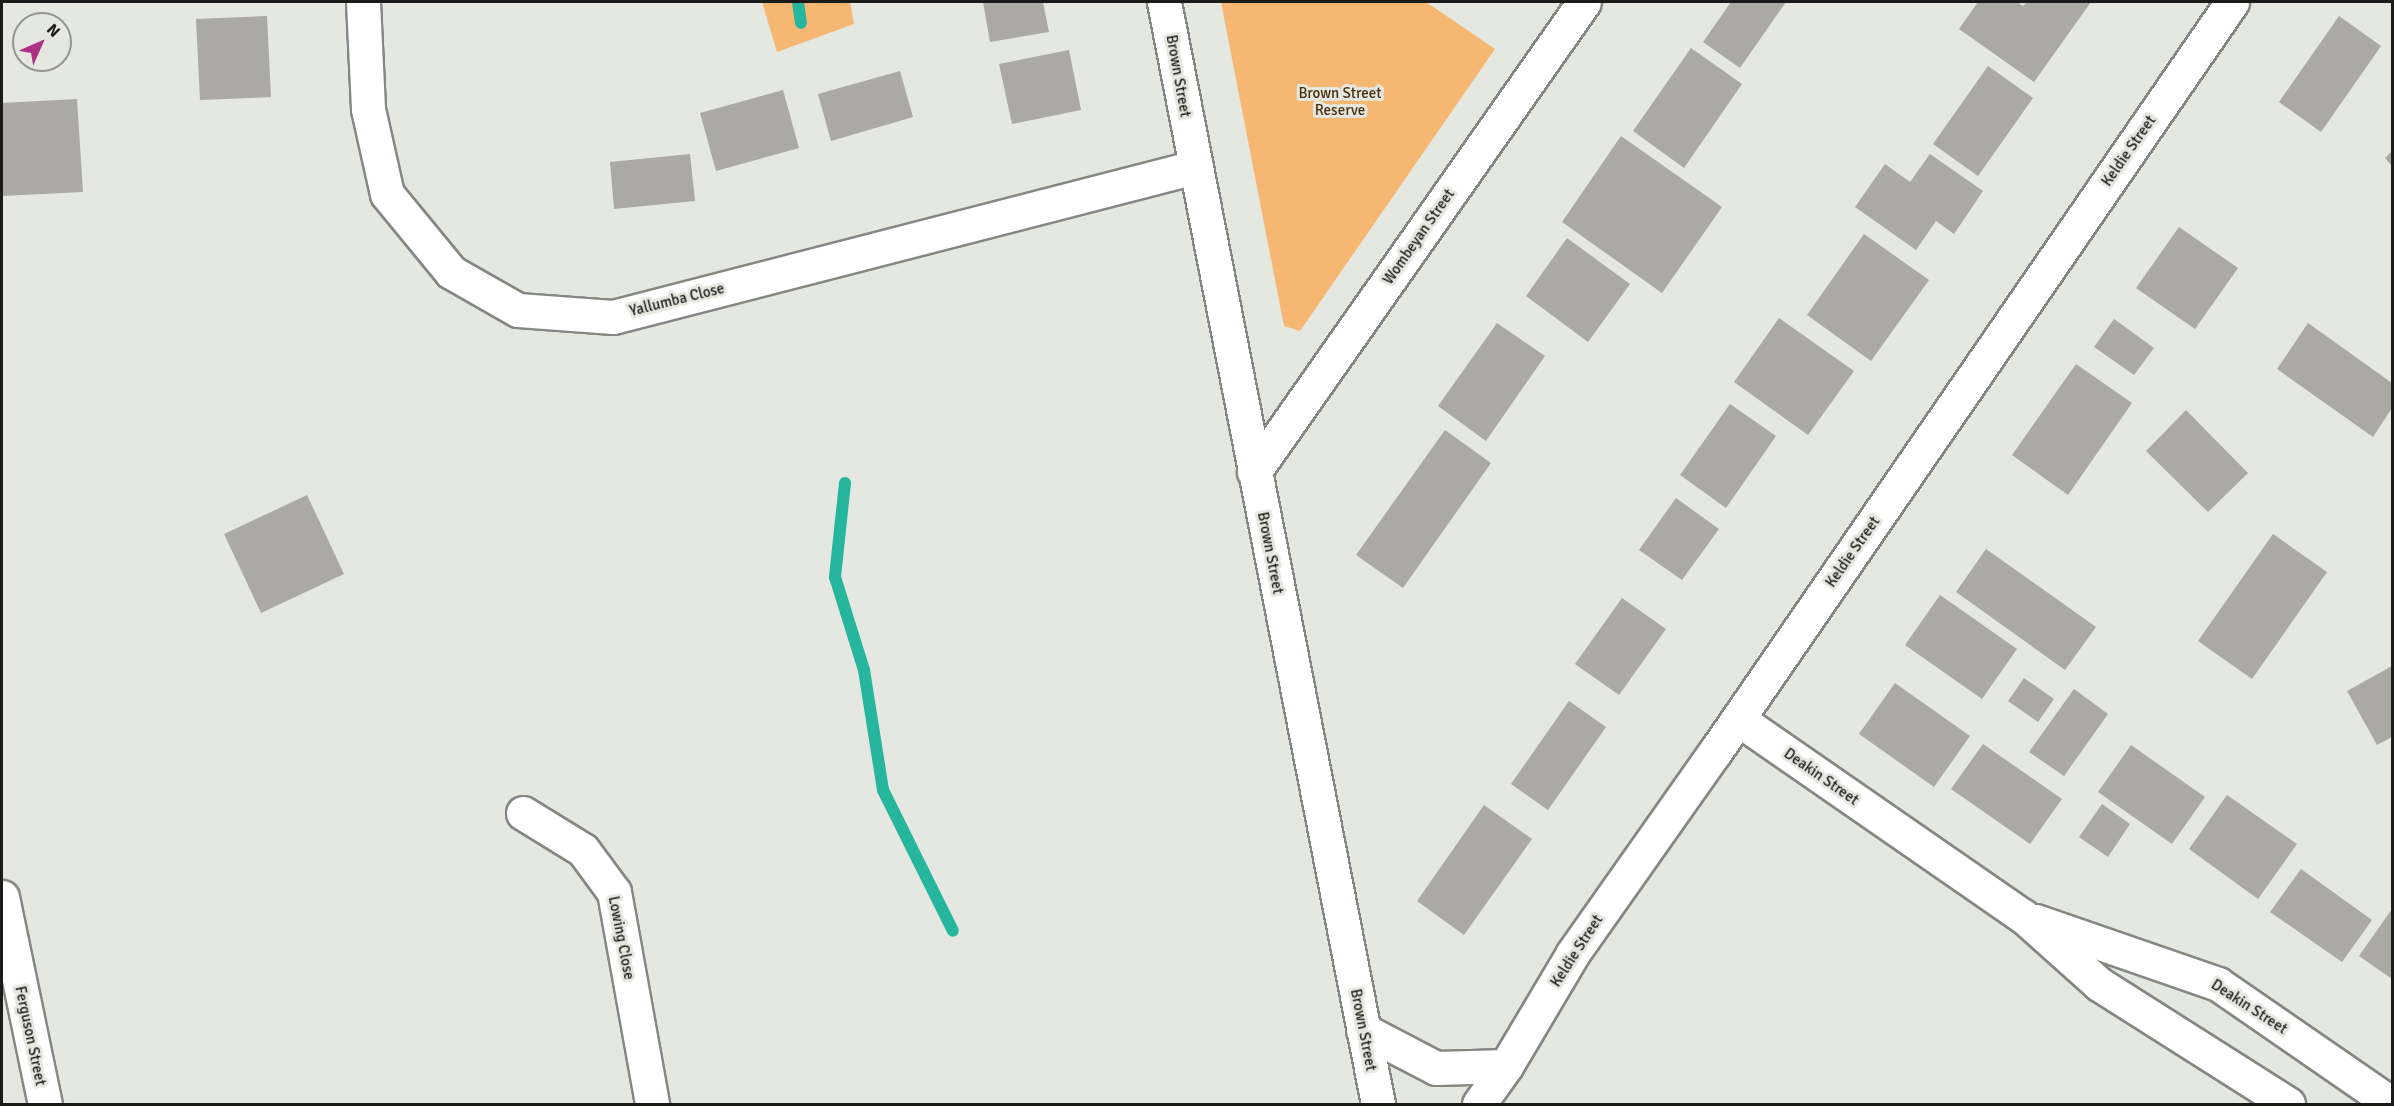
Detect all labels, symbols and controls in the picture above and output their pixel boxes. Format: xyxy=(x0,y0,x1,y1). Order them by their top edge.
north arrow xyxy=(12,12,72,72)
text: N xyxy=(42,20,64,42)
street label: Brown Street xyxy=(1162,33,1194,119)
park label: Brown Street Reserve xyxy=(1298,84,1382,119)
street label: Keldie Street xyxy=(2098,112,2160,190)
street label: Wombeyan Street xyxy=(1379,186,1459,288)
street label: Yallumba Close xyxy=(628,280,726,320)
street label: Brown Street xyxy=(1253,510,1287,596)
street label: Keldie Street xyxy=(1822,513,1884,591)
street label: Deakin Street xyxy=(1780,745,1862,809)
street label: Lowing Close xyxy=(604,895,638,981)
street label: Keldie Street xyxy=(1547,912,1607,990)
street label: Deakin Street xyxy=(2208,976,2290,1038)
street label: Ferguson Street xyxy=(11,985,49,1087)
street label: Brown Street xyxy=(1346,987,1380,1073)

